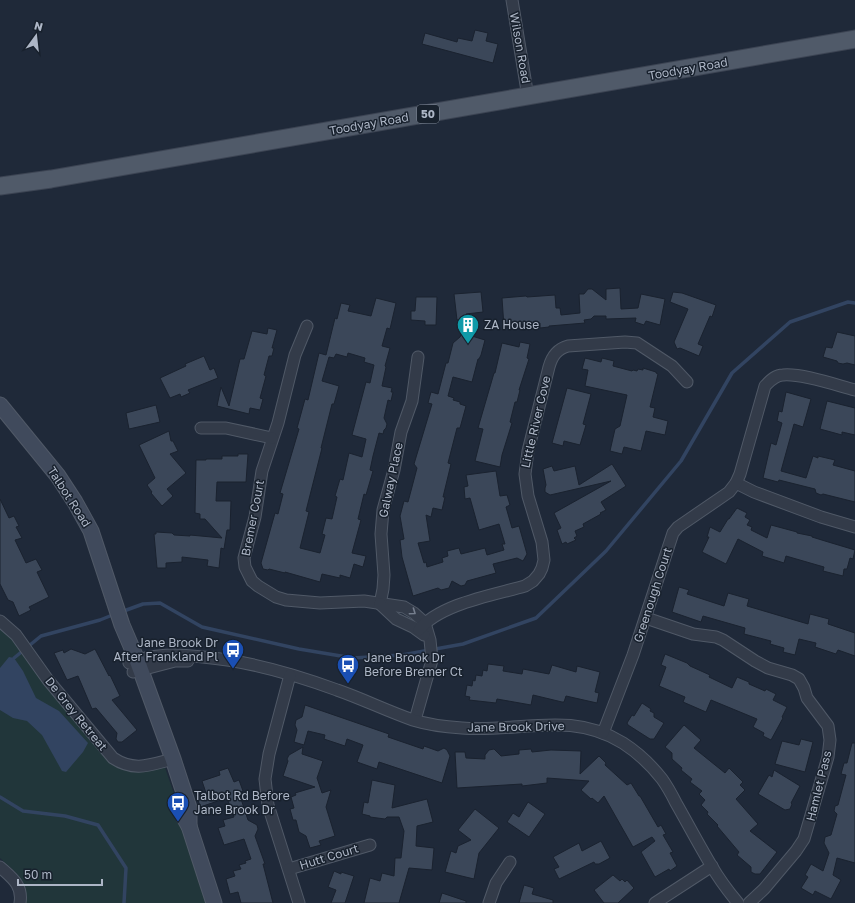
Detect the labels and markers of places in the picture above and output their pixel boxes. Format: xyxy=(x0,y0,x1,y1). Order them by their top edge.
building icon: ZA House xyxy=(455,312,481,345)
place label: ZA House xyxy=(484,317,539,332)
place label: Jane Brook Dr After Frankland Pl xyxy=(114,635,218,664)
bus stop icon: Jane Brook Dr After Frankland Pl xyxy=(220,637,246,670)
place label: Jane Brook Dr Before Bremer Ct xyxy=(364,650,463,679)
bus stop icon: Jane Brook Dr Before Bremer Ct xyxy=(335,652,361,685)
place label: Talbot Rd Before Jane Brook Dr xyxy=(194,788,290,817)
bus stop icon: Talbot Rd Before Jane Brook Dr xyxy=(165,790,191,823)

